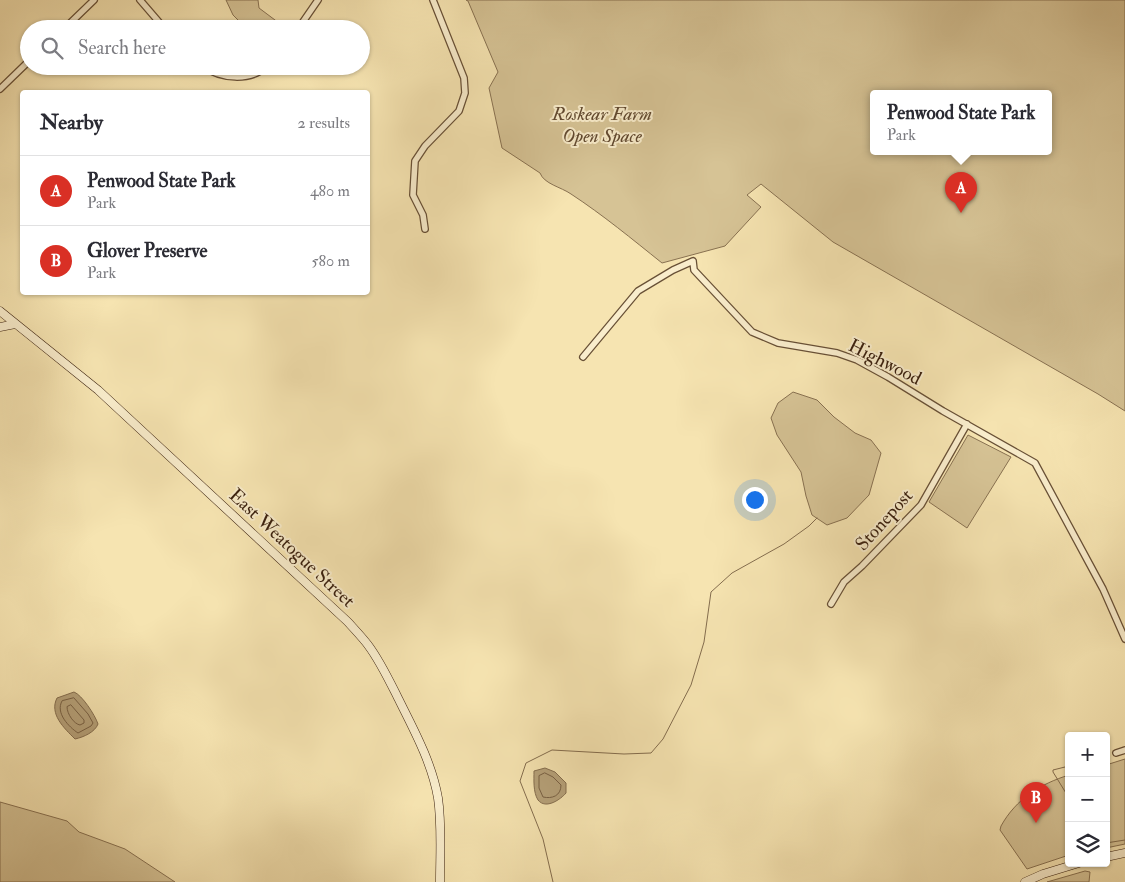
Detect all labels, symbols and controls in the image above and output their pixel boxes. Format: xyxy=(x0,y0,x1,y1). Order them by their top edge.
search box xyxy=(20,20,370,75)
icon: search xyxy=(38,34,66,62)
text: Search here xyxy=(78,36,166,60)
popup xyxy=(870,90,1052,155)
text: Penwood State Park xyxy=(887,101,1035,125)
park label: Roskear Farm Open Space xyxy=(551,102,652,148)
text: Nearby xyxy=(40,109,103,136)
text: 2 results xyxy=(297,113,350,133)
text: Park xyxy=(887,125,916,145)
text: Penwood State Park xyxy=(87,169,236,193)
pin: A xyxy=(945,172,977,213)
text: A xyxy=(51,181,61,201)
text: 480 m xyxy=(310,181,350,201)
text: Park xyxy=(87,193,116,213)
text: Glover Preserve xyxy=(87,239,207,263)
text: B xyxy=(51,251,61,271)
text: 580 m xyxy=(311,251,350,271)
text: Park xyxy=(87,263,116,283)
street label: Highwood xyxy=(844,333,926,391)
street label: East Weatogue Street xyxy=(224,483,360,613)
street label: Stonepost xyxy=(850,484,919,557)
your location xyxy=(742,487,768,513)
map controls xyxy=(1065,732,1110,867)
button: + xyxy=(1065,732,1110,777)
button: − xyxy=(1065,777,1110,822)
pin: B xyxy=(1020,782,1052,823)
button: layers xyxy=(1065,822,1110,867)

